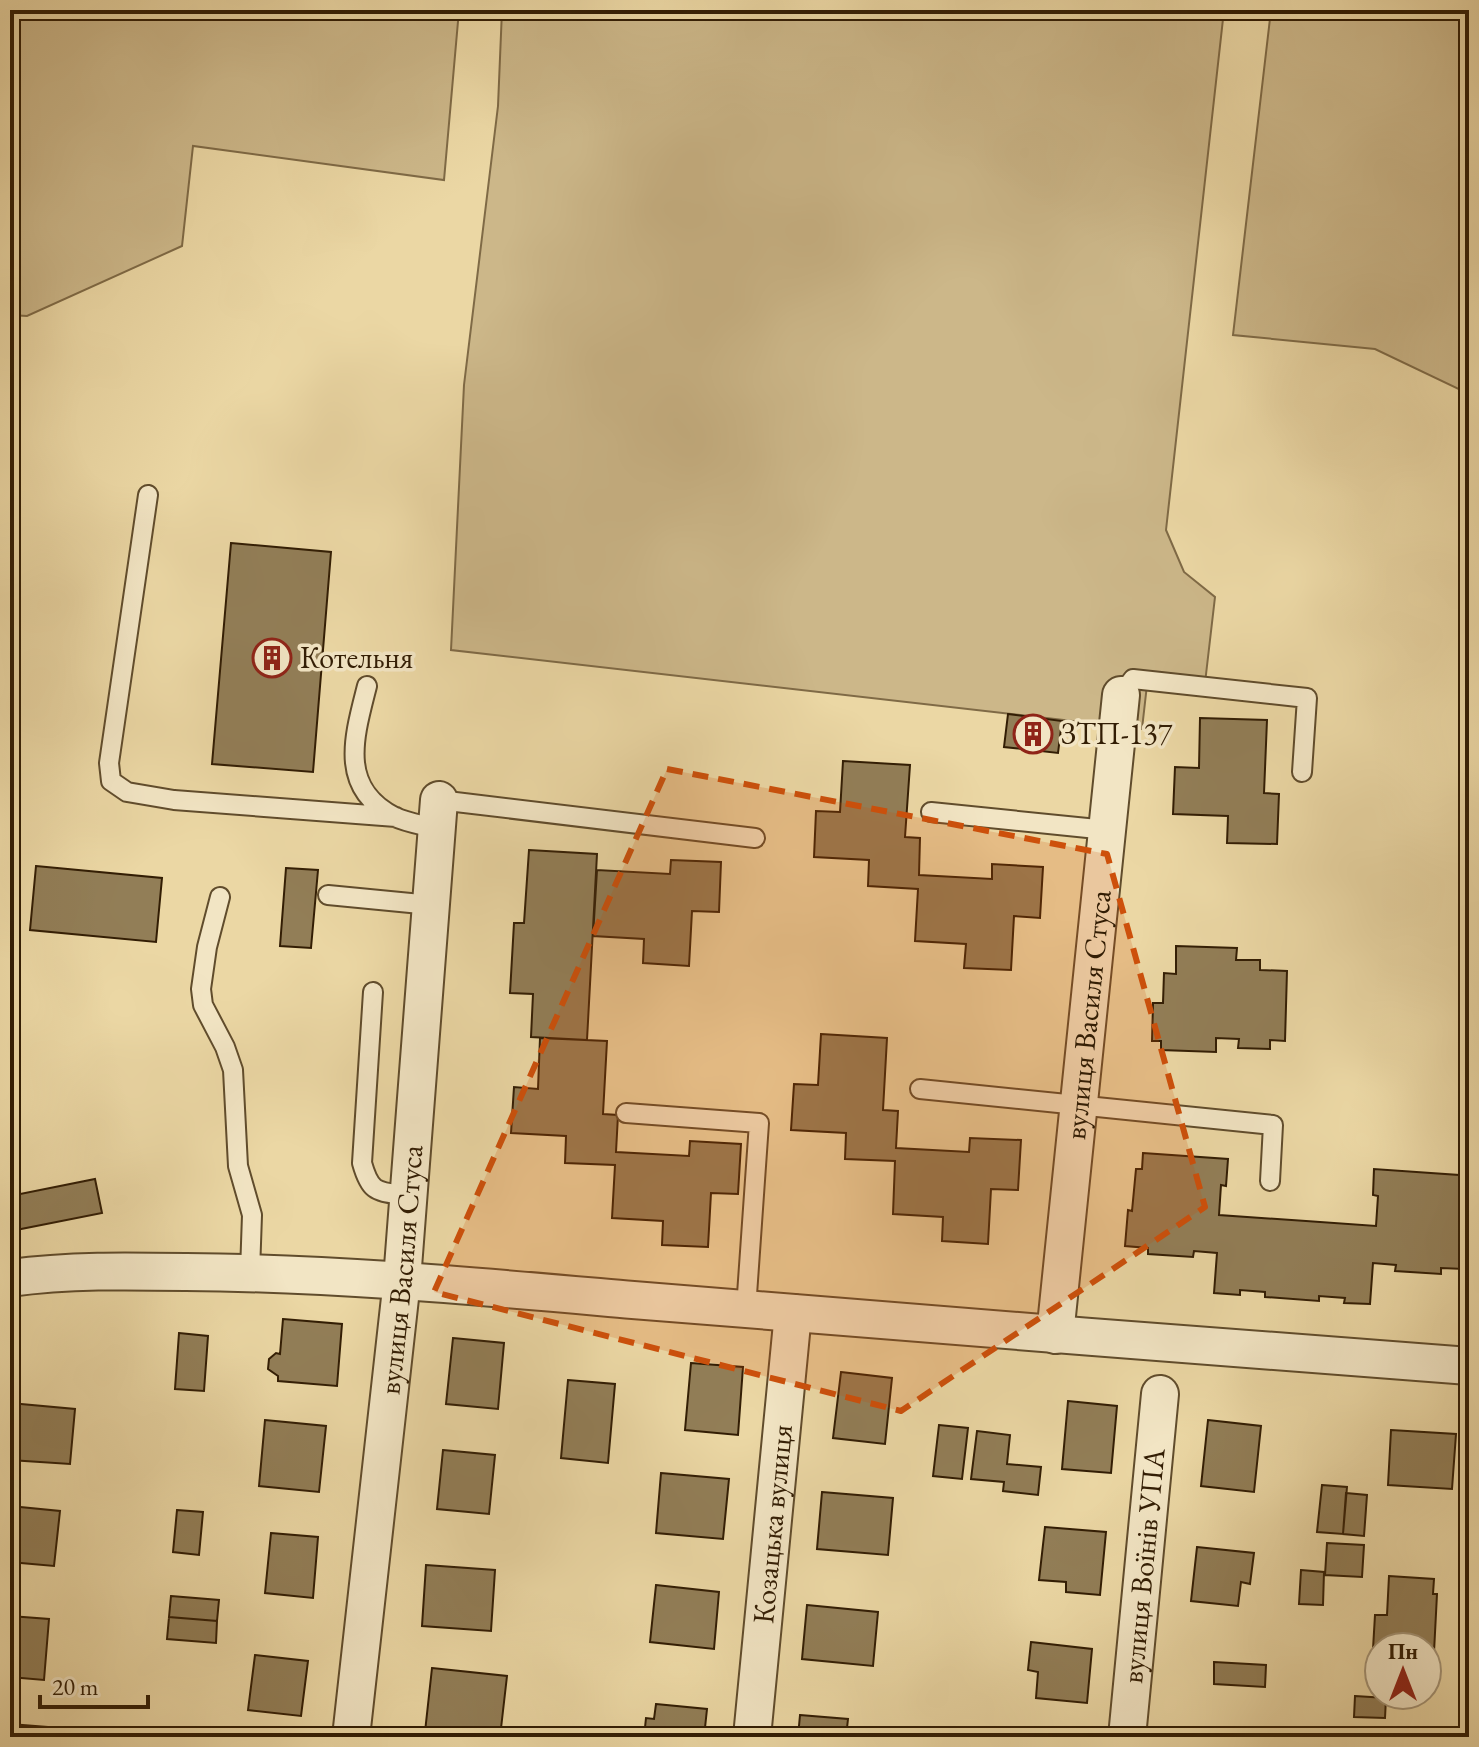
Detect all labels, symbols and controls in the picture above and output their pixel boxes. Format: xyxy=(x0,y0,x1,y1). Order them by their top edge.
building icon: Котельня xyxy=(251,637,293,679)
place label: Котельня xyxy=(300,638,413,677)
building icon: ЗТП-137 xyxy=(1012,713,1054,755)
place label: ЗТП-137 xyxy=(1061,714,1173,753)
street label: вулиця Василя Стуса xyxy=(1055,888,1120,1141)
street label: вулиця Василя Стуса xyxy=(369,1143,431,1397)
street label: Козацька вулиця xyxy=(743,1423,801,1625)
street label: вулиця Воїнів УПА xyxy=(1112,1446,1174,1685)
north arrow xyxy=(1363,1631,1443,1711)
text: Пн xyxy=(1388,1637,1418,1666)
scale bar xyxy=(40,1659,148,1709)
text: 20 m xyxy=(52,1671,99,1702)

